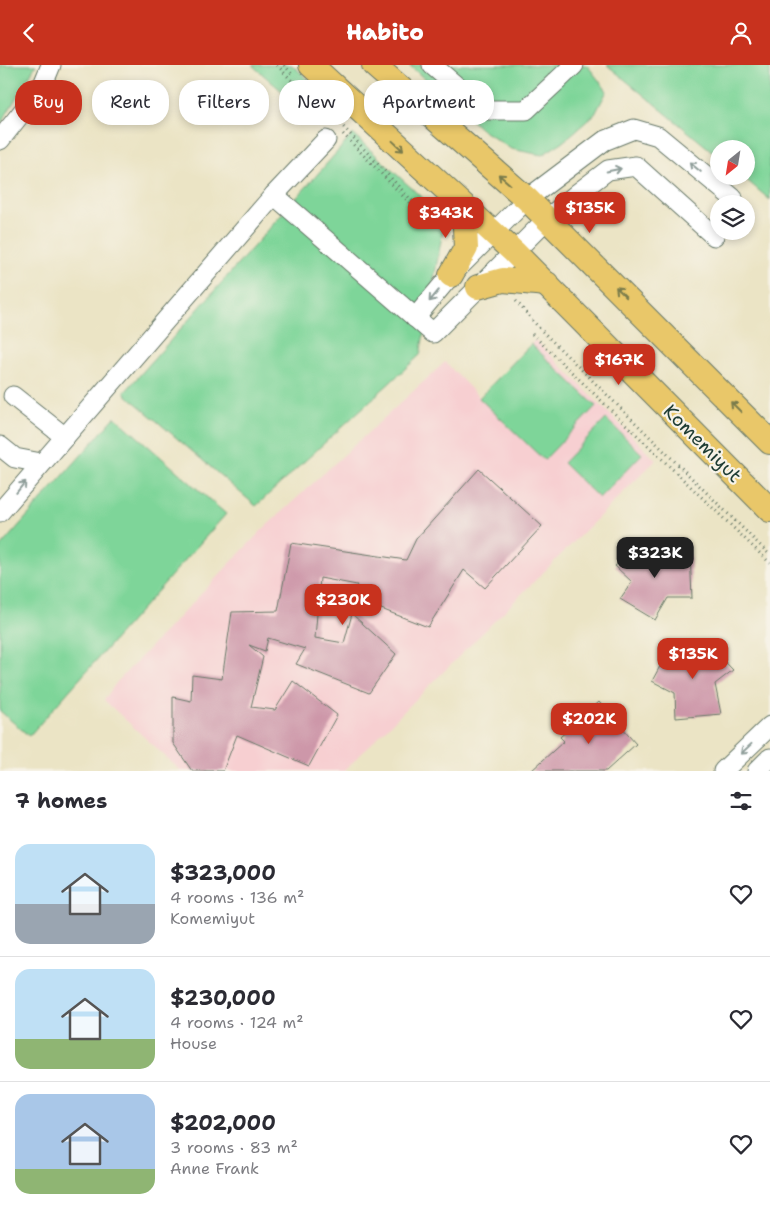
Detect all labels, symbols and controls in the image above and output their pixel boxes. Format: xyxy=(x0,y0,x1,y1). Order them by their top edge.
text: Habito xyxy=(346,18,424,47)
icon: back xyxy=(15,19,43,47)
icon: person xyxy=(727,19,755,47)
chip: Buy xyxy=(15,80,82,125)
chip: Rent xyxy=(92,80,169,125)
chip: Filters xyxy=(179,80,269,125)
chip: New xyxy=(279,80,354,125)
chip: Apartment xyxy=(364,80,494,125)
one-way arrow xyxy=(392,140,404,152)
north arrow xyxy=(710,140,755,185)
map controls xyxy=(710,140,755,240)
one-way arrow xyxy=(689,162,702,173)
one-way arrow xyxy=(605,164,621,174)
one-way arrow xyxy=(498,173,511,185)
pin: $135K xyxy=(555,191,625,234)
button: layers xyxy=(710,195,755,240)
pin: $343K xyxy=(411,197,481,239)
text: $135K xyxy=(565,197,615,218)
text: $343K xyxy=(419,202,473,223)
one-way arrow xyxy=(615,287,627,299)
one-way arrow xyxy=(429,289,440,302)
pin: $167K xyxy=(584,343,654,386)
text: $167K xyxy=(594,349,644,370)
street label: Komemiyut xyxy=(658,399,747,488)
one-way arrow xyxy=(729,401,742,413)
one-way arrow xyxy=(15,481,26,494)
pin: $323K xyxy=(620,537,690,579)
text: $323K xyxy=(628,542,682,563)
pin: $230K xyxy=(308,583,378,626)
text: $230K xyxy=(316,589,370,610)
pin: $135K xyxy=(658,637,728,680)
text: $135K xyxy=(668,643,718,664)
pin: $202K xyxy=(554,703,624,745)
text: $202K xyxy=(562,708,616,729)
one-way arrow xyxy=(740,743,753,755)
text: 7 homes xyxy=(15,787,107,815)
icon: filters xyxy=(727,787,755,815)
text: $323,000 xyxy=(170,859,276,887)
icon: home xyxy=(55,864,115,924)
icon: heart xyxy=(727,880,755,908)
text: 4 rooms · 136 m² xyxy=(170,887,304,908)
text: Komemiyut xyxy=(170,908,255,929)
text: $230,000 xyxy=(170,984,276,1012)
icon: home xyxy=(55,989,115,1049)
icon: heart xyxy=(727,1005,755,1033)
text: 4 rooms · 124 m² xyxy=(170,1012,304,1033)
text: House xyxy=(170,1033,217,1054)
text: $202,000 xyxy=(170,1109,276,1137)
icon: home xyxy=(55,1114,115,1174)
icon: heart xyxy=(727,1130,755,1158)
text: 3 rooms · 83 m² xyxy=(170,1137,298,1158)
text: Anne Frank xyxy=(170,1158,259,1179)

